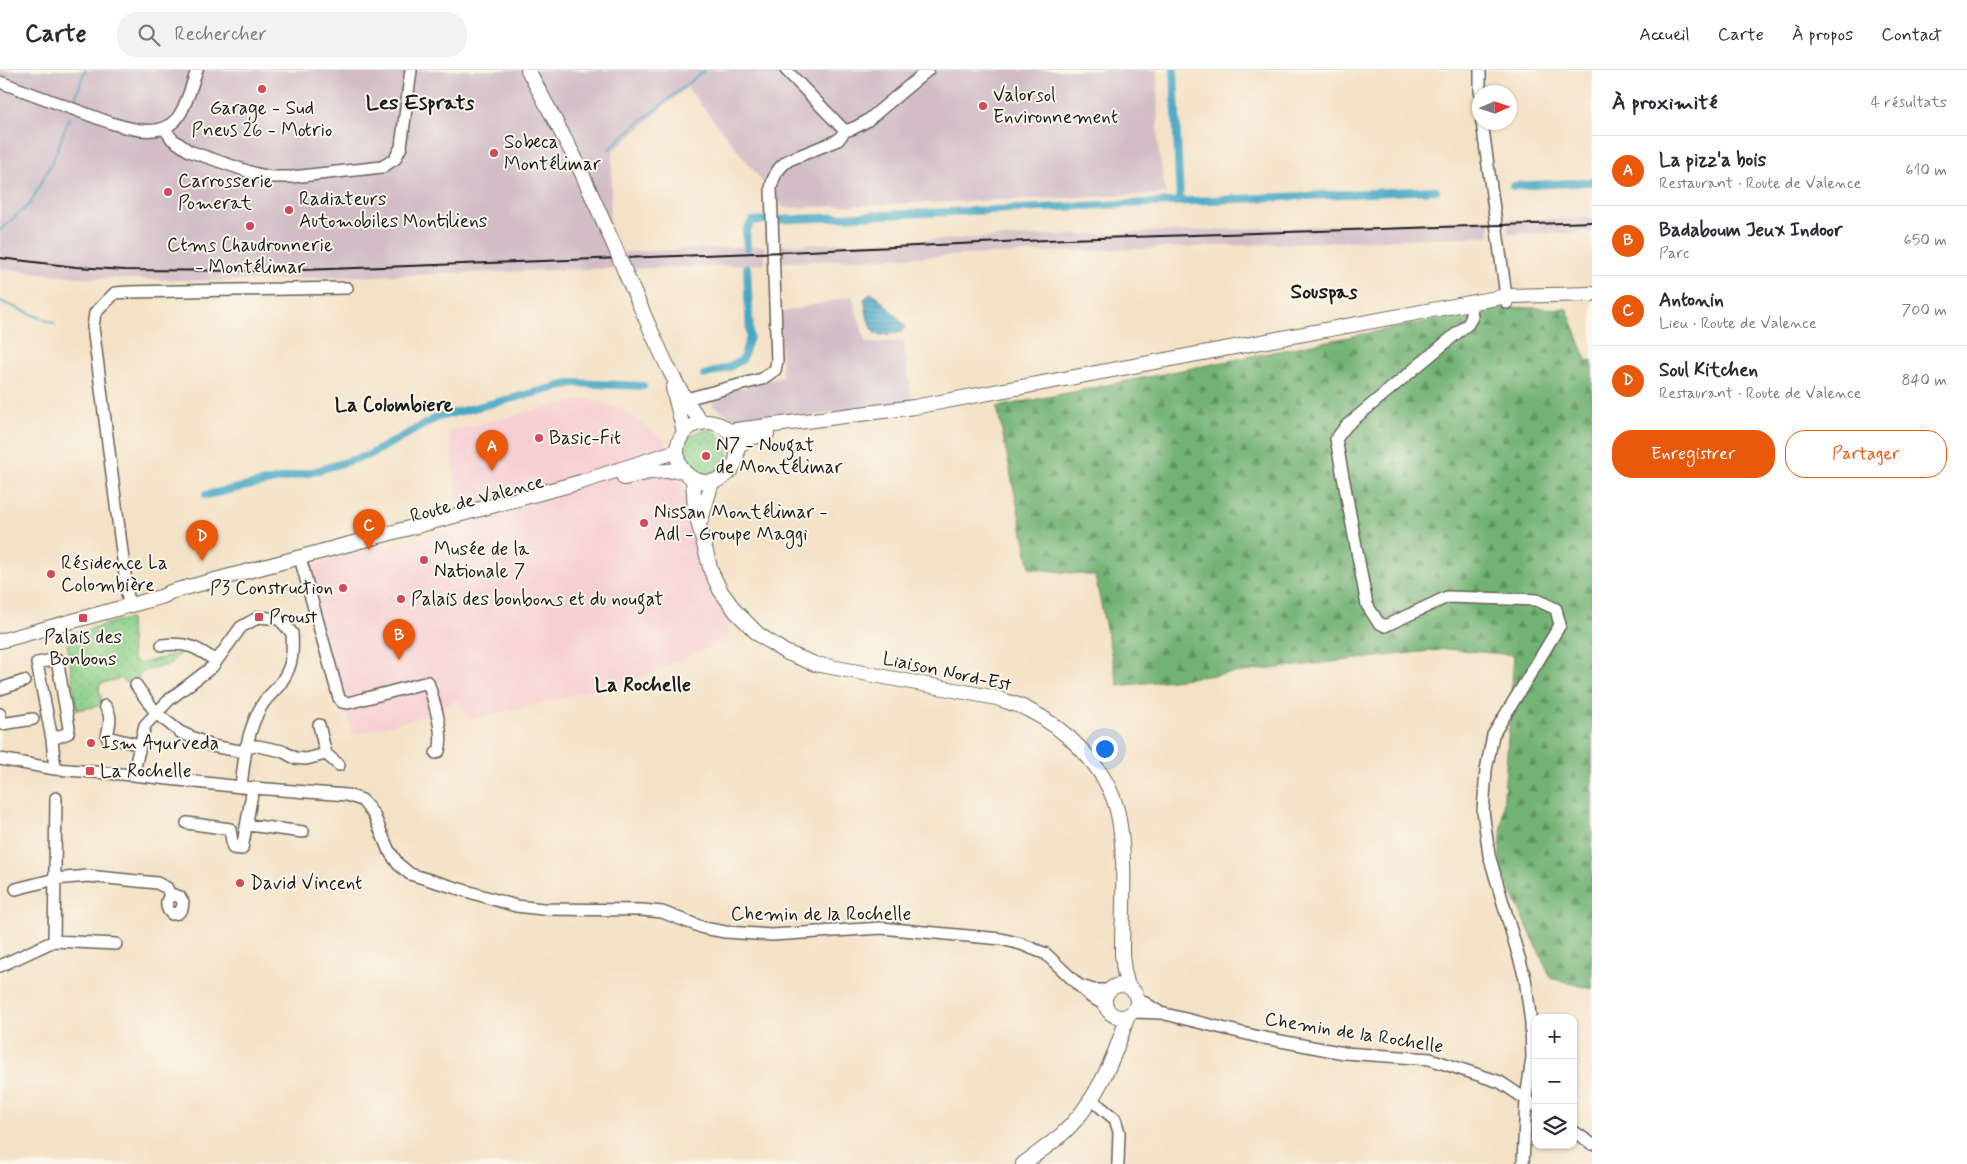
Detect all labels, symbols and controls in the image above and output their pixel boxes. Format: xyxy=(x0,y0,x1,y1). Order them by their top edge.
search box xyxy=(117,12,467,57)
text: Carte xyxy=(25,19,87,50)
icon: search xyxy=(135,21,163,49)
text: Rechercher xyxy=(175,22,267,47)
text: Accueil xyxy=(1639,23,1690,47)
text: Carte xyxy=(1718,23,1764,47)
text: À propos xyxy=(1792,23,1853,47)
text: Contact xyxy=(1881,23,1942,47)
marker: Garage - Sud Pneus 26 - Motrio xyxy=(256,83,268,95)
place label: Valorsol Environnement xyxy=(993,83,1118,130)
north arrow xyxy=(1472,85,1517,130)
district label: Les Esprats xyxy=(366,89,475,117)
text: À proximité xyxy=(1612,89,1718,117)
text: 4 résultats xyxy=(1871,92,1947,113)
place label: Garage - Sud Pneus 26 - Motrio xyxy=(192,96,332,143)
marker: Valorsol Environnement xyxy=(977,100,989,112)
place label: Sobeca Montélimar xyxy=(504,130,601,177)
marker: Sobeca Montélimar xyxy=(488,147,500,159)
text: La pizz'a bois xyxy=(1659,148,1766,173)
text: A xyxy=(1623,160,1633,181)
text: 610 m xyxy=(1905,160,1947,181)
place label: Carrosserie Pomerat xyxy=(178,169,273,216)
text: Restaurant · Route de Valence xyxy=(1659,173,1861,194)
marker: Carrosserie Pomerat xyxy=(162,186,174,198)
place label: Radiateurs Automobiles Montiliens xyxy=(299,187,487,234)
marker: Radiateurs Automobiles Montiliens xyxy=(283,204,295,216)
text: Badaboum Jeux Indoor xyxy=(1659,218,1843,243)
marker: Ctms Chaudronnerie - Montélimar xyxy=(244,220,256,232)
text: B xyxy=(1623,230,1633,251)
text: 650 m xyxy=(1904,230,1947,251)
place label: Ctms Chaudronnerie - Montélimar xyxy=(167,233,333,280)
text: Parc xyxy=(1659,243,1689,264)
district label: Souspas xyxy=(1291,278,1358,306)
text: Antonin xyxy=(1659,288,1724,313)
text: C xyxy=(1622,300,1634,321)
text: 700 m xyxy=(1901,300,1947,321)
text: Lieu · Route de Valence xyxy=(1659,313,1817,334)
text: Soul Kitchen xyxy=(1659,358,1758,383)
text: D xyxy=(1622,370,1634,391)
text: 840 m xyxy=(1902,370,1947,391)
text: Restaurant · Route de Valence xyxy=(1659,383,1861,404)
district label: La Colombiere xyxy=(335,392,454,419)
place label: Basic-Fit xyxy=(549,426,621,451)
pin: A xyxy=(476,430,508,471)
button: Enregistrer xyxy=(1612,430,1775,478)
button: Partager xyxy=(1785,430,1947,478)
marker: Basic-Fit xyxy=(533,432,545,444)
place label: N7 - Nougat de Montélimar xyxy=(716,433,843,480)
marker: N7 - Nougat de Montélimar xyxy=(700,450,712,462)
street label: Route de Valence xyxy=(407,469,547,529)
place label: Nissan Montélimar - Adl - Groupe Maggi xyxy=(654,500,828,549)
pin: C xyxy=(353,509,385,550)
marker: Nissan Montélimar - Adl - Groupe Maggi xyxy=(638,517,650,529)
pin: D xyxy=(186,520,218,561)
place label: Musée de la Nationale 7 xyxy=(434,537,530,584)
place label: Résidence La Colombière xyxy=(61,551,168,598)
marker: Musée de la Nationale 7 xyxy=(418,554,430,566)
marker: Résidence La Colombière xyxy=(45,568,57,580)
place label: P3 Construction xyxy=(210,576,333,601)
marker: P3 Construction xyxy=(337,582,349,594)
place label: Palais des bonbons et du nougat xyxy=(411,587,663,615)
marker: Palais des bonbons et du nougat xyxy=(395,593,407,605)
place label: Proust xyxy=(269,605,317,630)
marker: Proust xyxy=(253,611,265,623)
marker: Palais des Bonbons xyxy=(77,612,89,624)
pin: B xyxy=(383,619,415,660)
place label: Palais des Bonbons xyxy=(44,625,122,672)
street label: Liaison Nord-Est xyxy=(880,646,1014,698)
district label: La Rochelle xyxy=(595,672,691,699)
place label: Ism Ayurveda xyxy=(101,731,219,756)
your location xyxy=(1092,736,1118,762)
marker: Ism Ayurveda xyxy=(85,737,97,749)
place label: La Rochelle xyxy=(100,759,192,784)
marker: La Rochelle xyxy=(84,765,96,777)
place label: David Vincent xyxy=(250,871,362,896)
marker: David Vincent xyxy=(234,877,246,889)
street label: Chemin de la Rochelle xyxy=(731,902,911,927)
street label: Chemin de la Rochelle xyxy=(1263,1007,1445,1059)
map controls xyxy=(1532,1014,1577,1149)
button: + xyxy=(1532,1014,1577,1059)
button: − xyxy=(1532,1059,1577,1104)
button: layers xyxy=(1532,1104,1577,1149)

